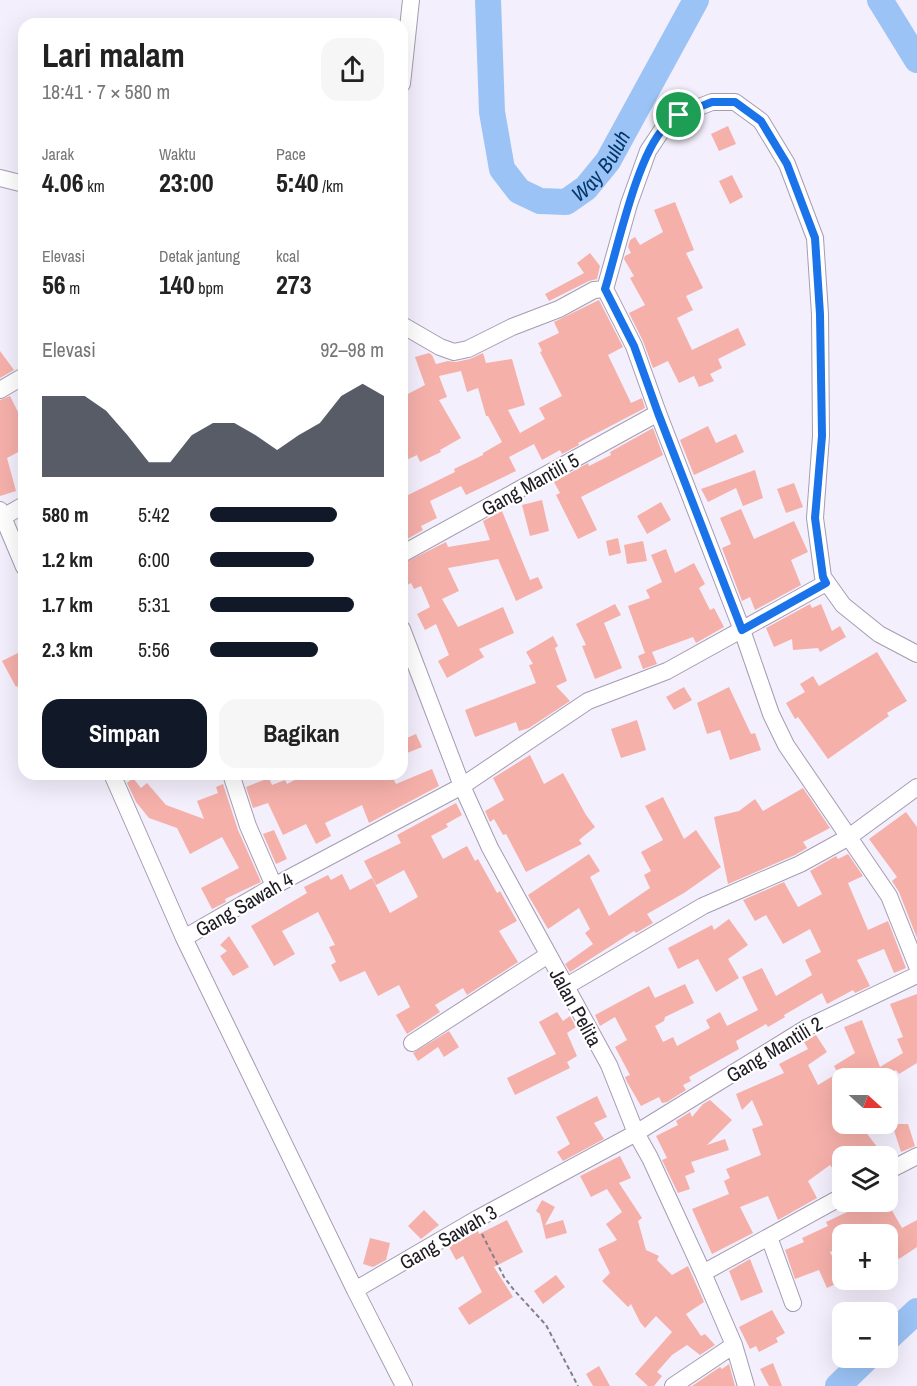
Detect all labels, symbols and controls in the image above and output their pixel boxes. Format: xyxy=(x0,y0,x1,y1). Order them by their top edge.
text: Lari malam xyxy=(42,33,185,77)
button: share xyxy=(321,38,384,101)
text: 18:41 · 7 × 580 m xyxy=(42,78,170,105)
pin xyxy=(653,89,704,140)
icon: arrive xyxy=(662,98,695,131)
water label: Way Buluh xyxy=(565,125,637,208)
text: Jarak xyxy=(42,143,74,165)
text: Waktu xyxy=(159,143,196,165)
text: Pace xyxy=(276,143,306,165)
text: 4.06 xyxy=(42,165,84,200)
text: 23:00 xyxy=(159,165,214,200)
text: 5:40 xyxy=(276,165,319,200)
text: km xyxy=(84,175,105,197)
text: /km xyxy=(319,175,343,197)
text: Elevasi xyxy=(42,245,85,267)
text: Detak jantung xyxy=(159,245,240,267)
text: kcal xyxy=(276,245,299,267)
text: 56 xyxy=(42,267,66,302)
text: 140 xyxy=(159,267,195,302)
text: 273 xyxy=(276,267,312,302)
text: m xyxy=(66,277,80,299)
text: bpm xyxy=(195,277,224,299)
text: Elevasi xyxy=(42,336,96,363)
text: 92–98 m xyxy=(320,336,384,363)
street label: Gang Mantili 5 xyxy=(476,446,584,522)
text: 580 m xyxy=(42,501,89,528)
text: 5:42 xyxy=(138,501,170,528)
text: 1.2 km xyxy=(42,546,93,573)
text: 6:00 xyxy=(138,546,170,573)
text: 1.7 km xyxy=(42,591,93,618)
text: 5:31 xyxy=(138,591,170,618)
text: 2.3 km xyxy=(42,636,93,663)
text: 5:56 xyxy=(138,636,170,663)
button: Simpan xyxy=(42,699,207,768)
button: Bagikan xyxy=(219,699,384,768)
street label: Gang Sawah 4 xyxy=(190,865,298,943)
street label: Jalan Pelita xyxy=(543,963,609,1051)
street label: Gang Mantili 2 xyxy=(721,1010,827,1088)
north arrow xyxy=(832,1068,898,1134)
map controls xyxy=(832,1068,898,1368)
button: layers xyxy=(832,1146,898,1212)
street label: Gang Sawah 3 xyxy=(394,1198,502,1276)
button: + xyxy=(832,1224,898,1290)
button: − xyxy=(832,1302,898,1368)

